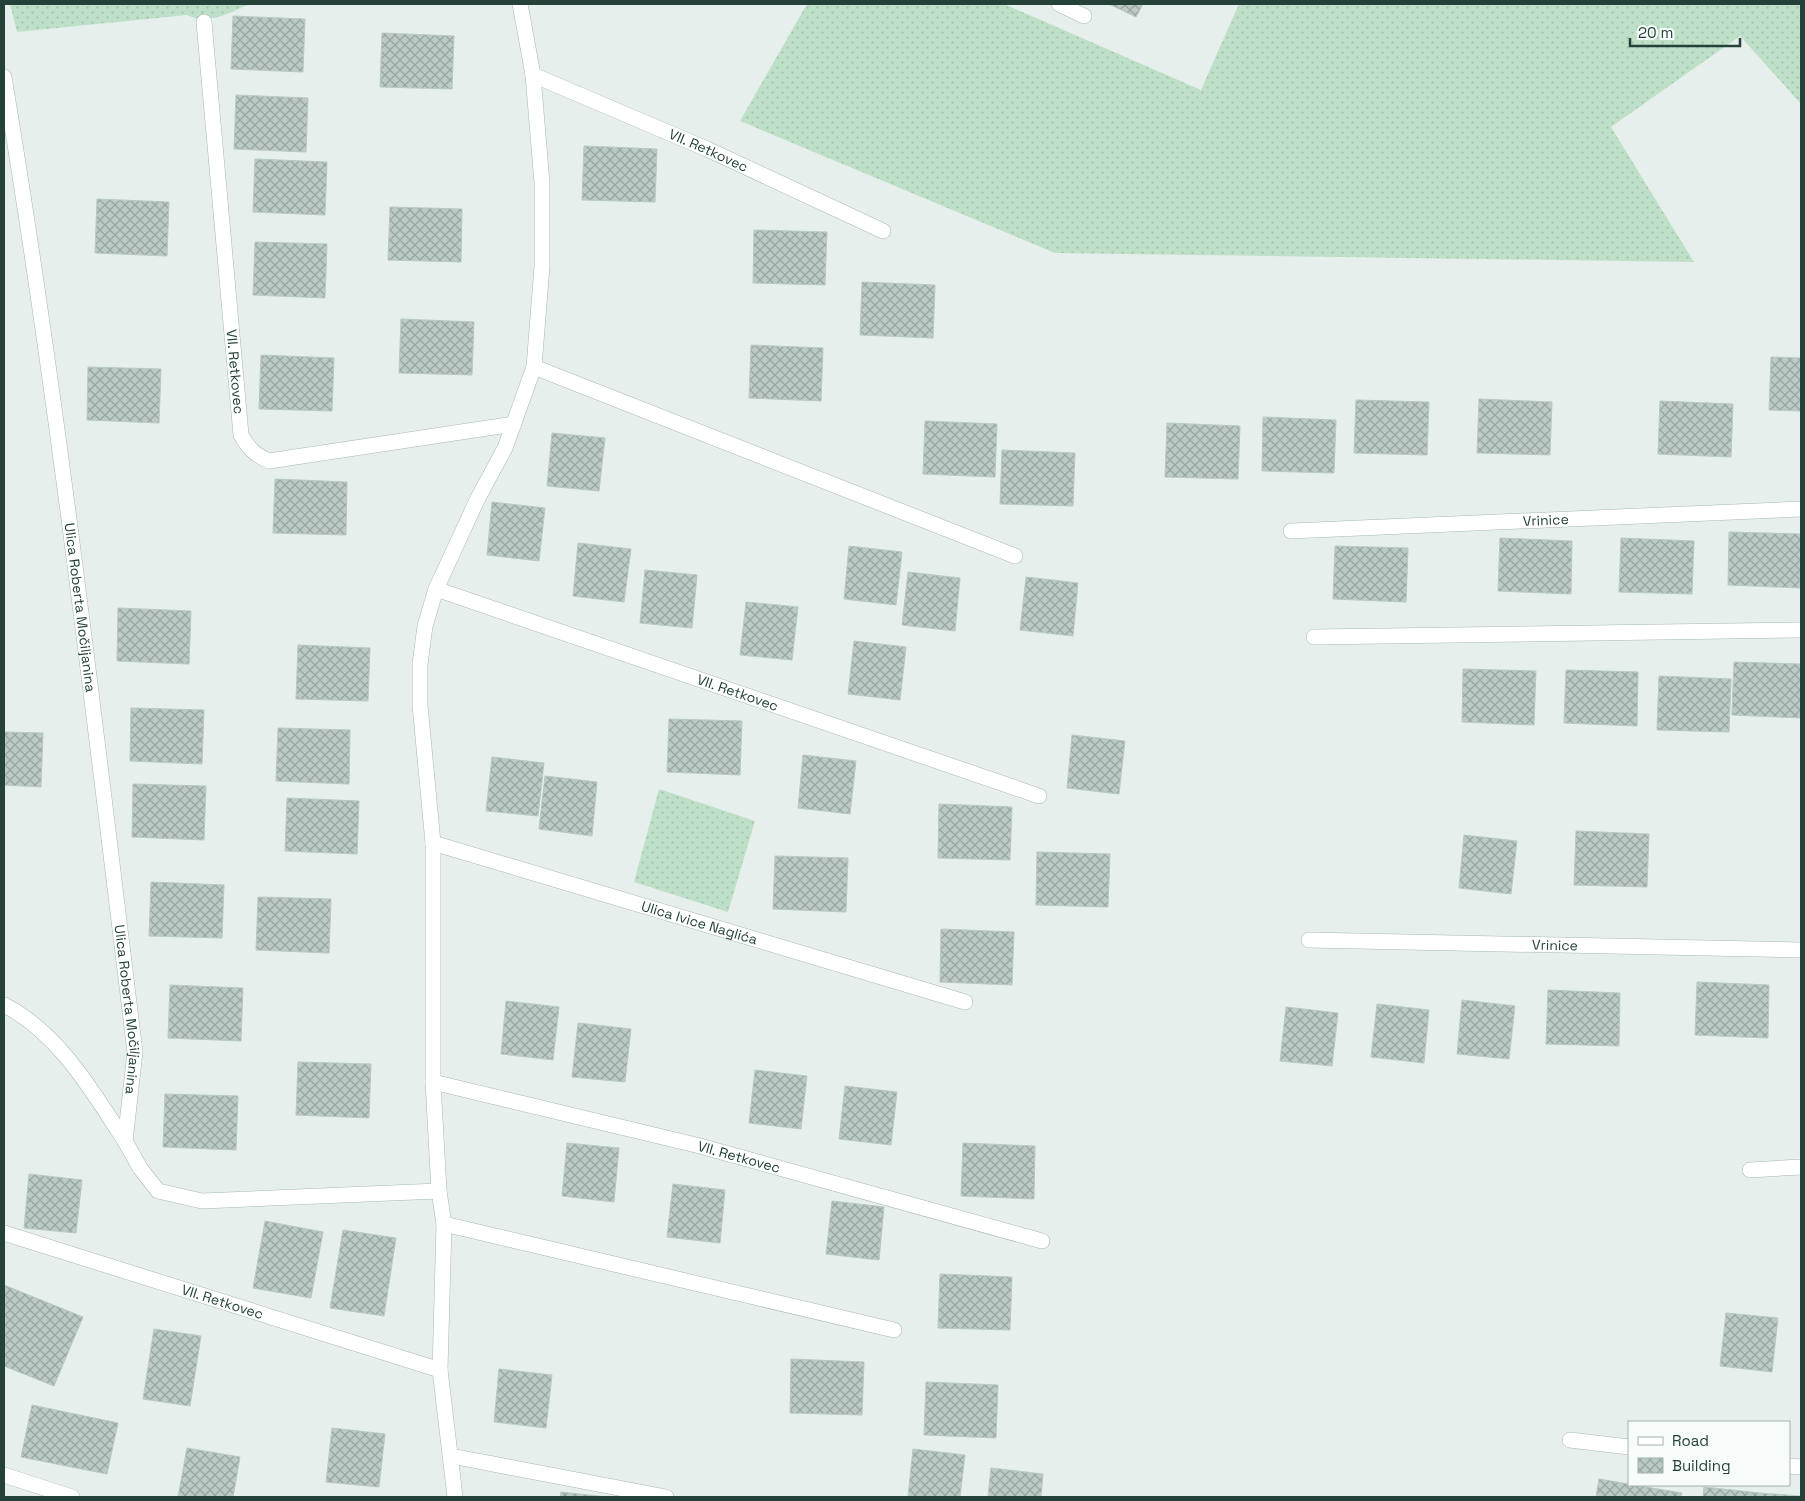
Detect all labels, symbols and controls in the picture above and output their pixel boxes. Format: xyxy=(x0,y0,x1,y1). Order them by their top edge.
scale bar xyxy=(1630,15,1740,47)
text: 20 m xyxy=(1638,23,1673,42)
street label: VII. Retkovec xyxy=(666,125,751,176)
street label: VII. Retkovec xyxy=(223,328,248,415)
street label: Vrinice xyxy=(1522,510,1569,530)
street label: Ulica Roberta Močiljanina xyxy=(61,522,100,693)
street label: VII. Retkovec xyxy=(695,670,781,715)
street label: Ulica Ivice Naglića xyxy=(639,897,760,948)
street label: Ulica Roberta Močiljanina xyxy=(111,924,144,1095)
street label: Vrinice xyxy=(1532,936,1578,954)
street label: VII. Retkovec xyxy=(696,1137,782,1177)
street label: VII. Retkovec xyxy=(179,1280,266,1323)
legend xyxy=(1628,1421,1790,1486)
text: Road xyxy=(1672,1431,1709,1450)
text: Building xyxy=(1672,1456,1731,1475)

